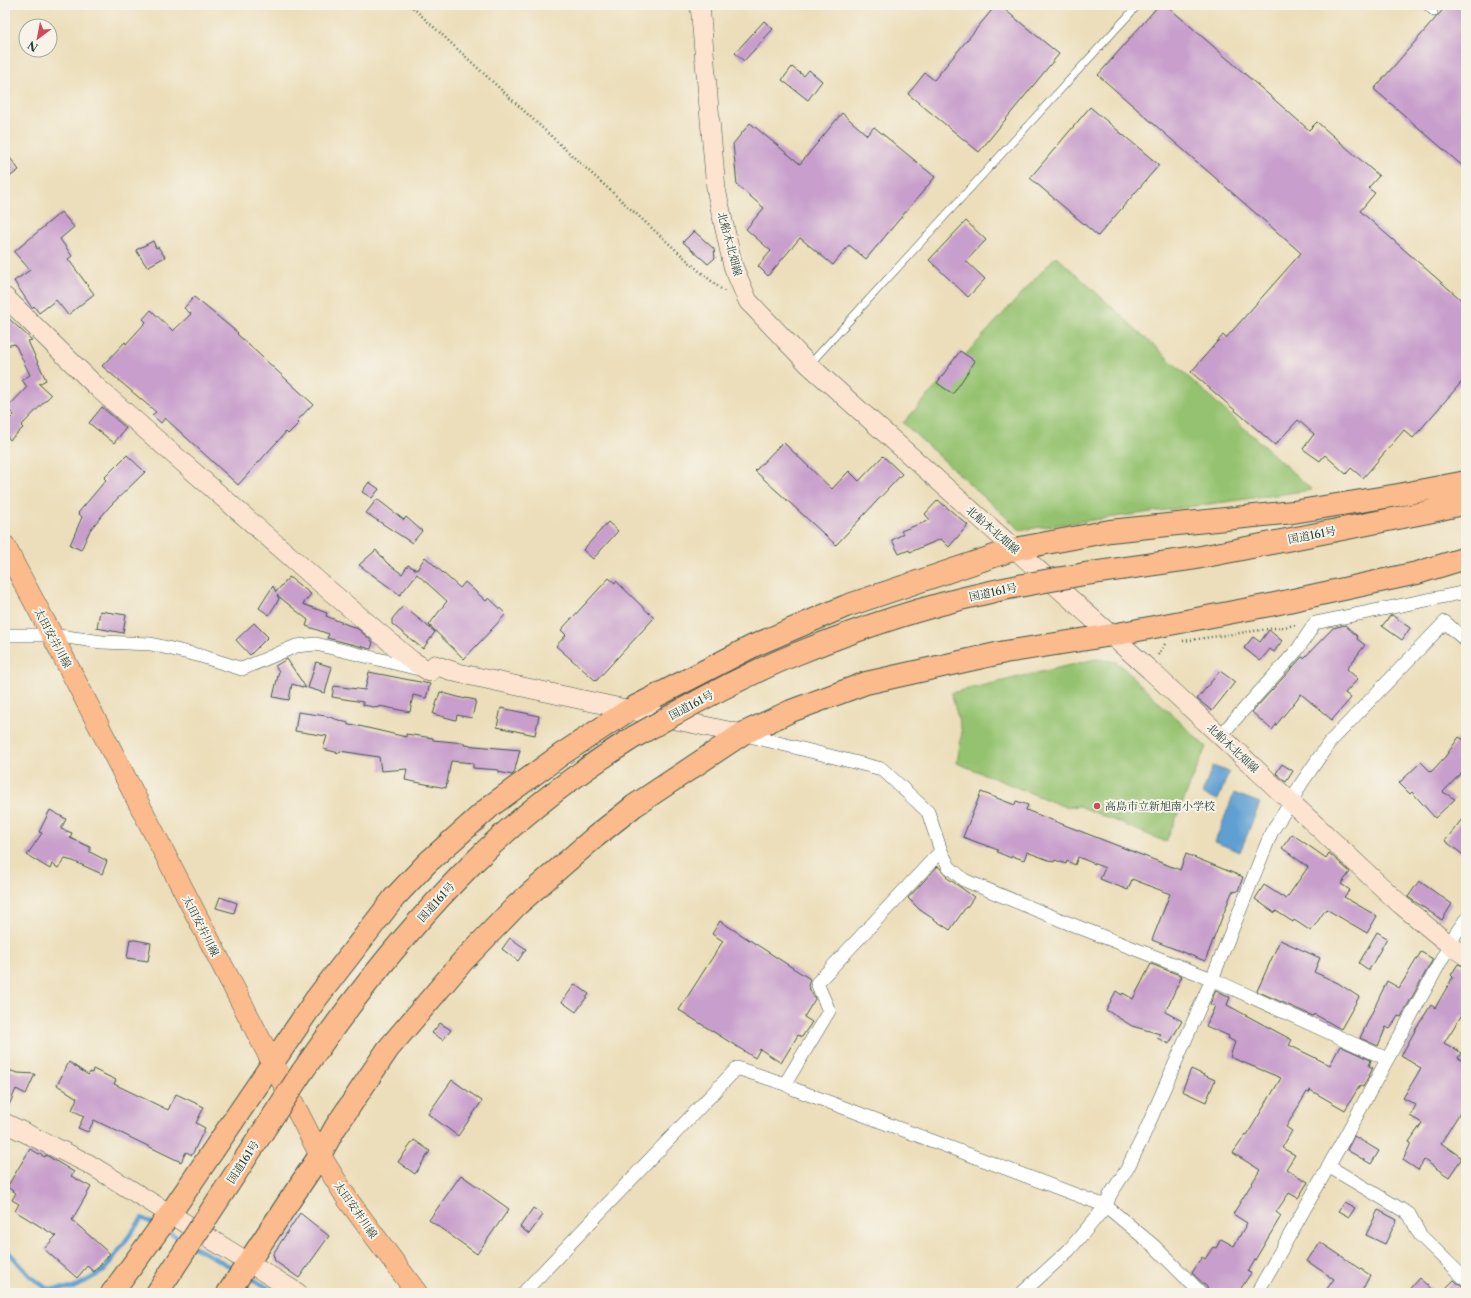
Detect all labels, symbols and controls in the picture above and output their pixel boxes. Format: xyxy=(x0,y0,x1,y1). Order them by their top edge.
north arrow xyxy=(18,18,58,58)
text: N xyxy=(25,38,40,55)
street label: 北船木北畑線 xyxy=(715,210,745,278)
street label: 北船木北畑線 xyxy=(964,503,1022,557)
street label: 国道161号 xyxy=(1287,523,1337,547)
street label: 国道161号 xyxy=(968,580,1018,604)
street label: 太田安井川線 xyxy=(31,606,75,670)
street label: 国道161号 xyxy=(666,687,716,723)
street label: 北船木北畑線 xyxy=(1204,720,1262,776)
place label: 高島市立新旭南小学校 xyxy=(1105,799,1215,813)
marker: 高島市立新旭南小学校 xyxy=(1092,801,1102,811)
street label: 国道161号 xyxy=(415,879,457,925)
street label: 太田安井川線 xyxy=(180,893,222,959)
street label: 国道161号 xyxy=(224,1138,262,1186)
street label: 太田安井川線 xyxy=(331,1179,381,1241)

